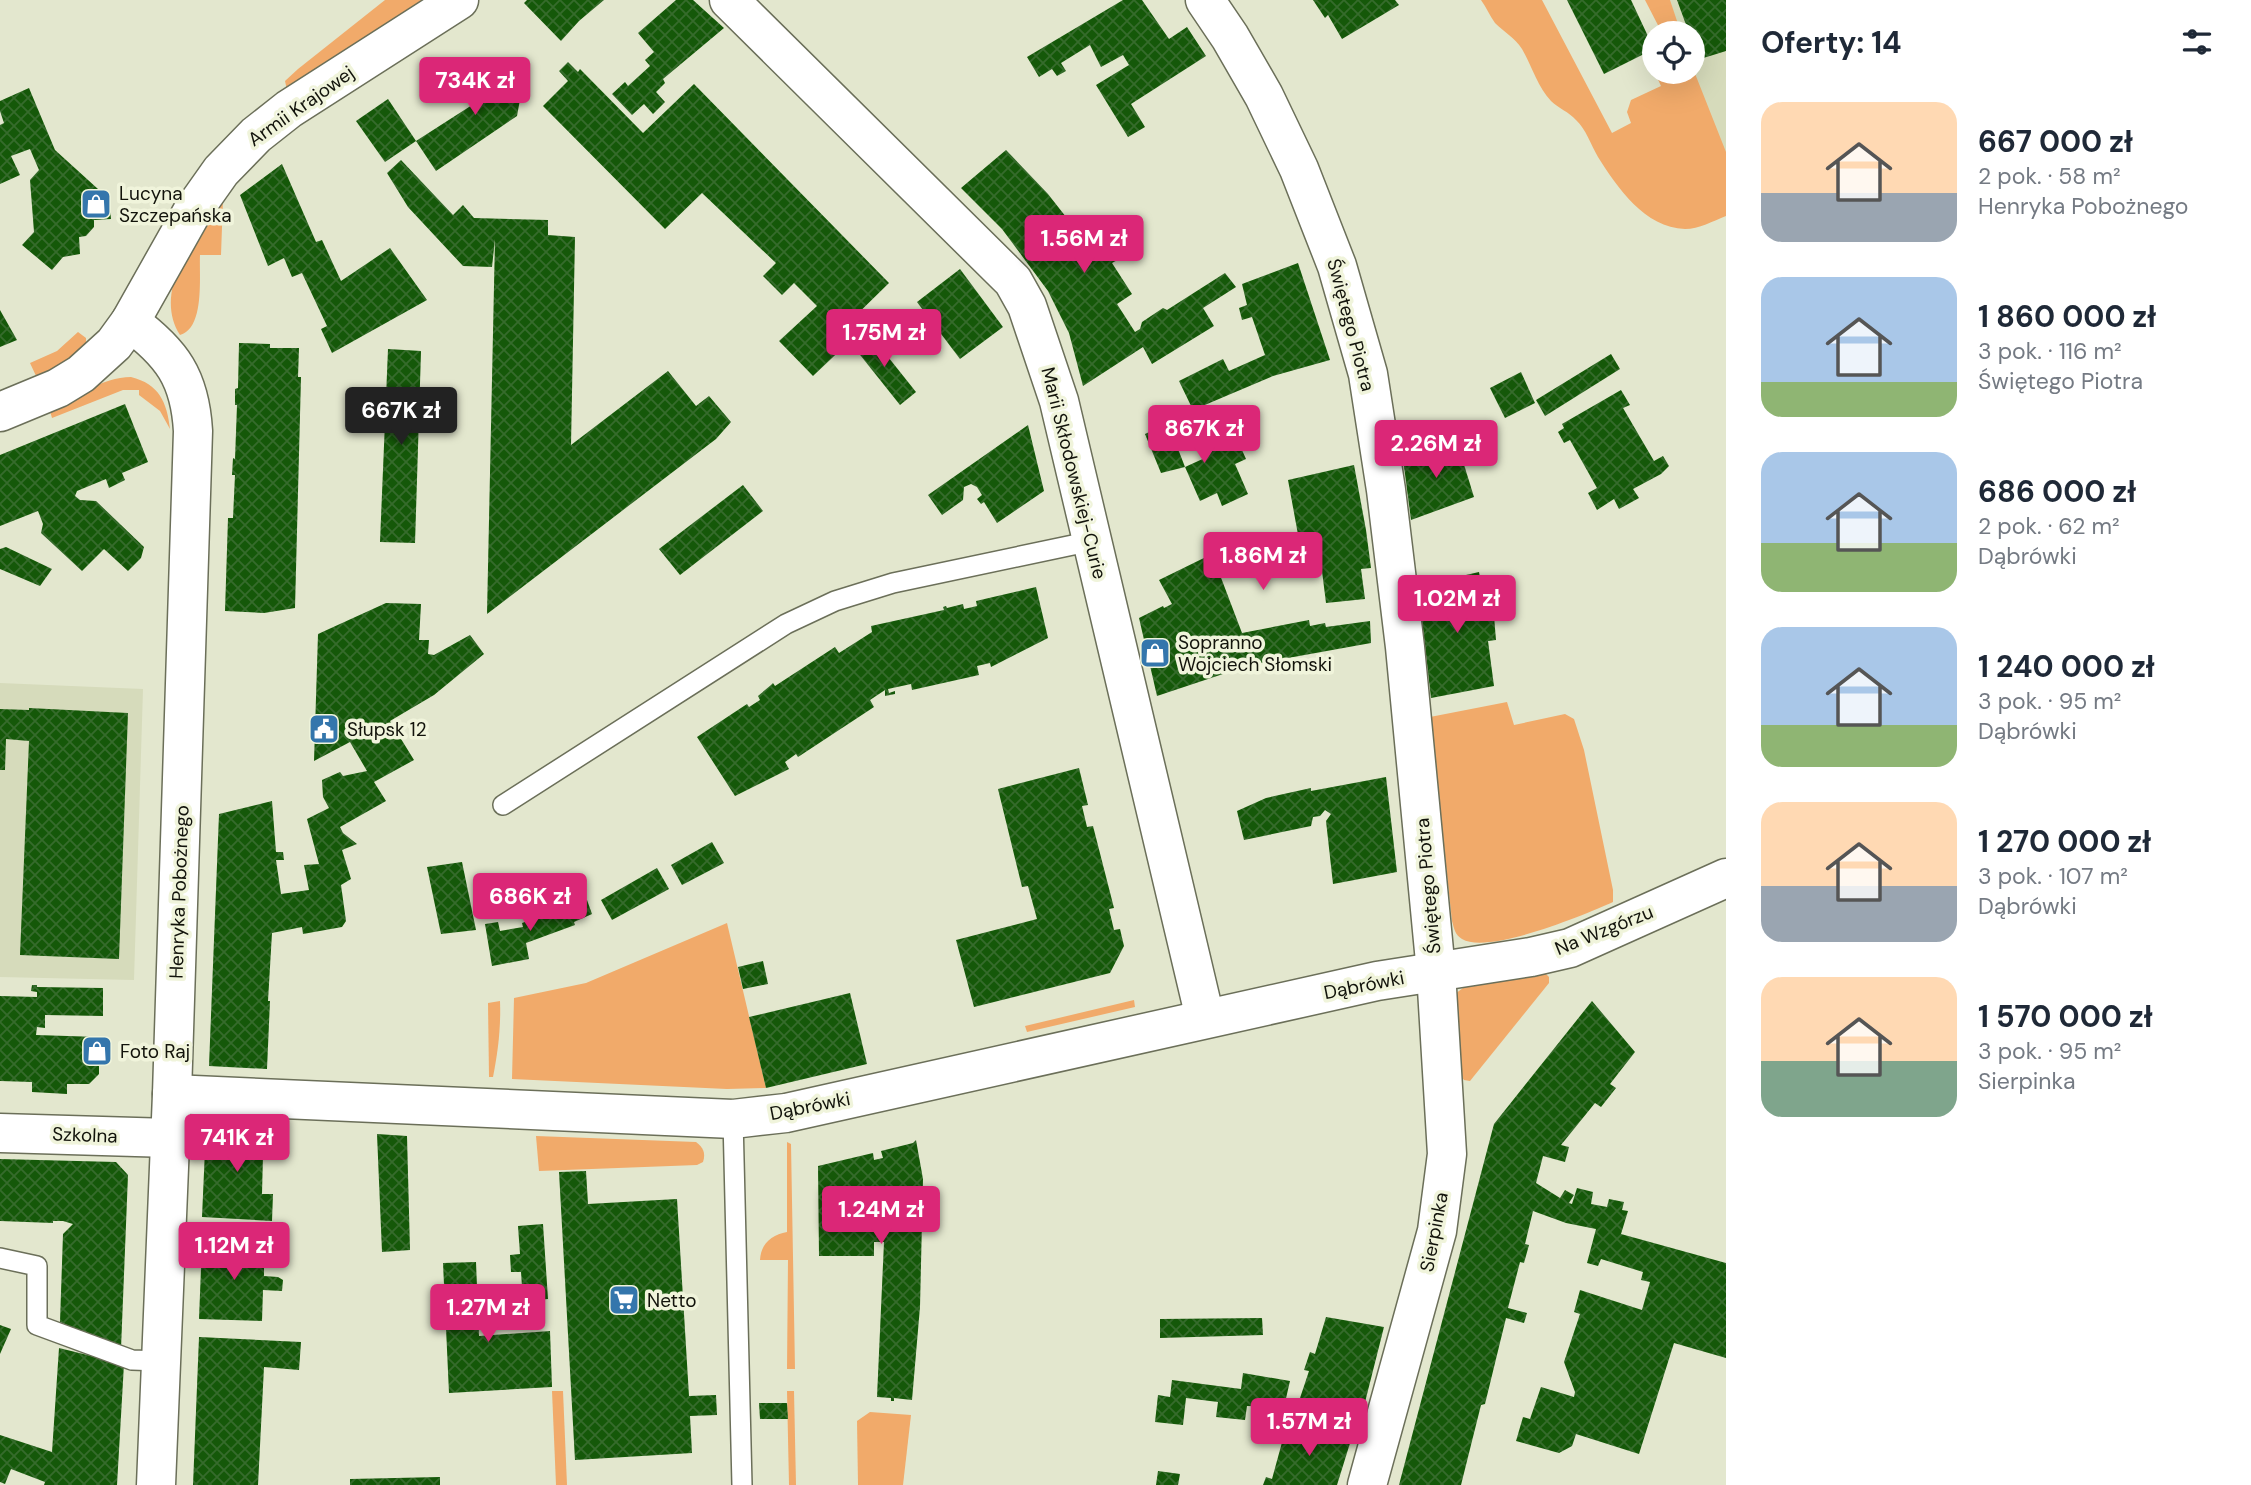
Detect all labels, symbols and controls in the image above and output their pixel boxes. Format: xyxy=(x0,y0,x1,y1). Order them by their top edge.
map controls xyxy=(1642,21,1705,84)
button: locate xyxy=(1642,21,1705,84)
text: Oferty: 14 xyxy=(1761,23,1902,62)
icon: filters xyxy=(2178,23,2216,61)
pin: 734K zł xyxy=(410,58,540,117)
street label: Armii Krajowej xyxy=(243,60,359,152)
text: 734K zł xyxy=(435,65,515,95)
text: 667 000 zł xyxy=(1978,122,2133,161)
icon: home xyxy=(1817,130,1901,214)
text: 2 pok. · 58 m² xyxy=(1978,161,2121,191)
place label: Lucyna Szczepańska xyxy=(119,181,232,228)
shop icon: Lucyna Szczepańska xyxy=(79,187,113,221)
text: Henryka Pobożnego xyxy=(1978,191,2188,221)
pin: 1.56M zł xyxy=(1012,216,1156,275)
text: 1.56M zł xyxy=(1041,223,1127,253)
street label: Świętego Piotra xyxy=(1321,256,1381,394)
text: 1 860 000 zł xyxy=(1978,297,2156,336)
icon: home xyxy=(1817,305,1901,389)
pin: 1.75M zł xyxy=(812,310,956,369)
text: 1.75M zł xyxy=(842,317,926,347)
text: 3 pok. · 116 m² xyxy=(1978,336,2122,366)
street label: Marii Skłodowskiej-Curie xyxy=(1036,364,1112,582)
text: Świętego Piotra xyxy=(1978,366,2143,396)
pin: 667K zł xyxy=(336,388,466,447)
text: 667K zł xyxy=(361,395,441,425)
pin: 867K zł xyxy=(1139,406,1269,465)
text: 867K zł xyxy=(1164,413,1244,443)
pin: 2.26M zł xyxy=(1364,420,1508,480)
text: 2.26M zł xyxy=(1391,428,1481,458)
text: 686 000 zł xyxy=(1978,472,2136,511)
icon: home xyxy=(1817,480,1901,564)
text: 2 pok. · 62 m² xyxy=(1978,511,2120,541)
pin: 1.86M zł xyxy=(1191,532,1335,592)
text: 1.86M zł xyxy=(1219,540,1307,570)
text: Dąbrówki xyxy=(1978,541,2077,571)
pin: 1.02M zł xyxy=(1385,576,1529,635)
text: 1.02M zł xyxy=(1414,583,1500,613)
place label: Sopranno Wojciech Słomski xyxy=(1178,630,1332,677)
shop icon: Sopranno Wojciech Słomski xyxy=(1138,636,1172,670)
text: 1 240 000 zł xyxy=(1978,647,2155,686)
icon: home xyxy=(1817,655,1901,739)
text: 3 pok. · 95 m² xyxy=(1978,686,2121,716)
public building icon: Słupsk 12 xyxy=(307,712,341,746)
text: Dąbrówki xyxy=(1978,716,2077,746)
place label: Słupsk 12 xyxy=(347,717,427,742)
street label: Henryka Pobożnego xyxy=(163,805,195,979)
street label: Świętego Piotra xyxy=(1410,817,1446,955)
text: 1 270 000 zł xyxy=(1978,822,2151,861)
icon: home xyxy=(1817,830,1901,914)
text: 3 pok. · 107 m² xyxy=(1978,861,2128,891)
pin: 686K zł xyxy=(465,874,595,933)
text: 686K zł xyxy=(489,881,571,911)
text: Dąbrówki xyxy=(1978,891,2077,921)
street label: Na Wzgórzu xyxy=(1551,899,1657,961)
street label: Dąbrówki xyxy=(1322,965,1406,1005)
text: 1 570 000 zł xyxy=(1978,997,2153,1036)
icon: home xyxy=(1817,1005,1901,1089)
shop icon: Foto Raj xyxy=(80,1034,114,1068)
text: 3 pok. · 95 m² xyxy=(1978,1036,2121,1066)
place label: Foto Raj xyxy=(120,1039,190,1064)
text: Sierpinka xyxy=(1978,1066,2076,1096)
street label: Dąbrówki xyxy=(768,1086,852,1126)
pin: 741K zł xyxy=(172,1114,302,1174)
street label: Szkolna xyxy=(52,1121,118,1149)
text: 741K zł xyxy=(201,1122,273,1152)
pin: 1.24M zł xyxy=(809,1186,953,1246)
street label: Sierpinka xyxy=(1414,1190,1454,1274)
text: 1.24M zł xyxy=(838,1194,924,1224)
pin: 1.12M zł xyxy=(162,1222,306,1282)
text: 1.12M zł xyxy=(195,1230,273,1260)
supermarket icon: Netto xyxy=(607,1283,641,1317)
pin: 1.27M zł xyxy=(416,1284,560,1344)
place label: Netto xyxy=(647,1288,697,1313)
text: 1.27M zł xyxy=(446,1292,530,1322)
pin: 1.57M zł xyxy=(1237,1398,1381,1458)
text: 1.57M zł xyxy=(1267,1406,1351,1436)

